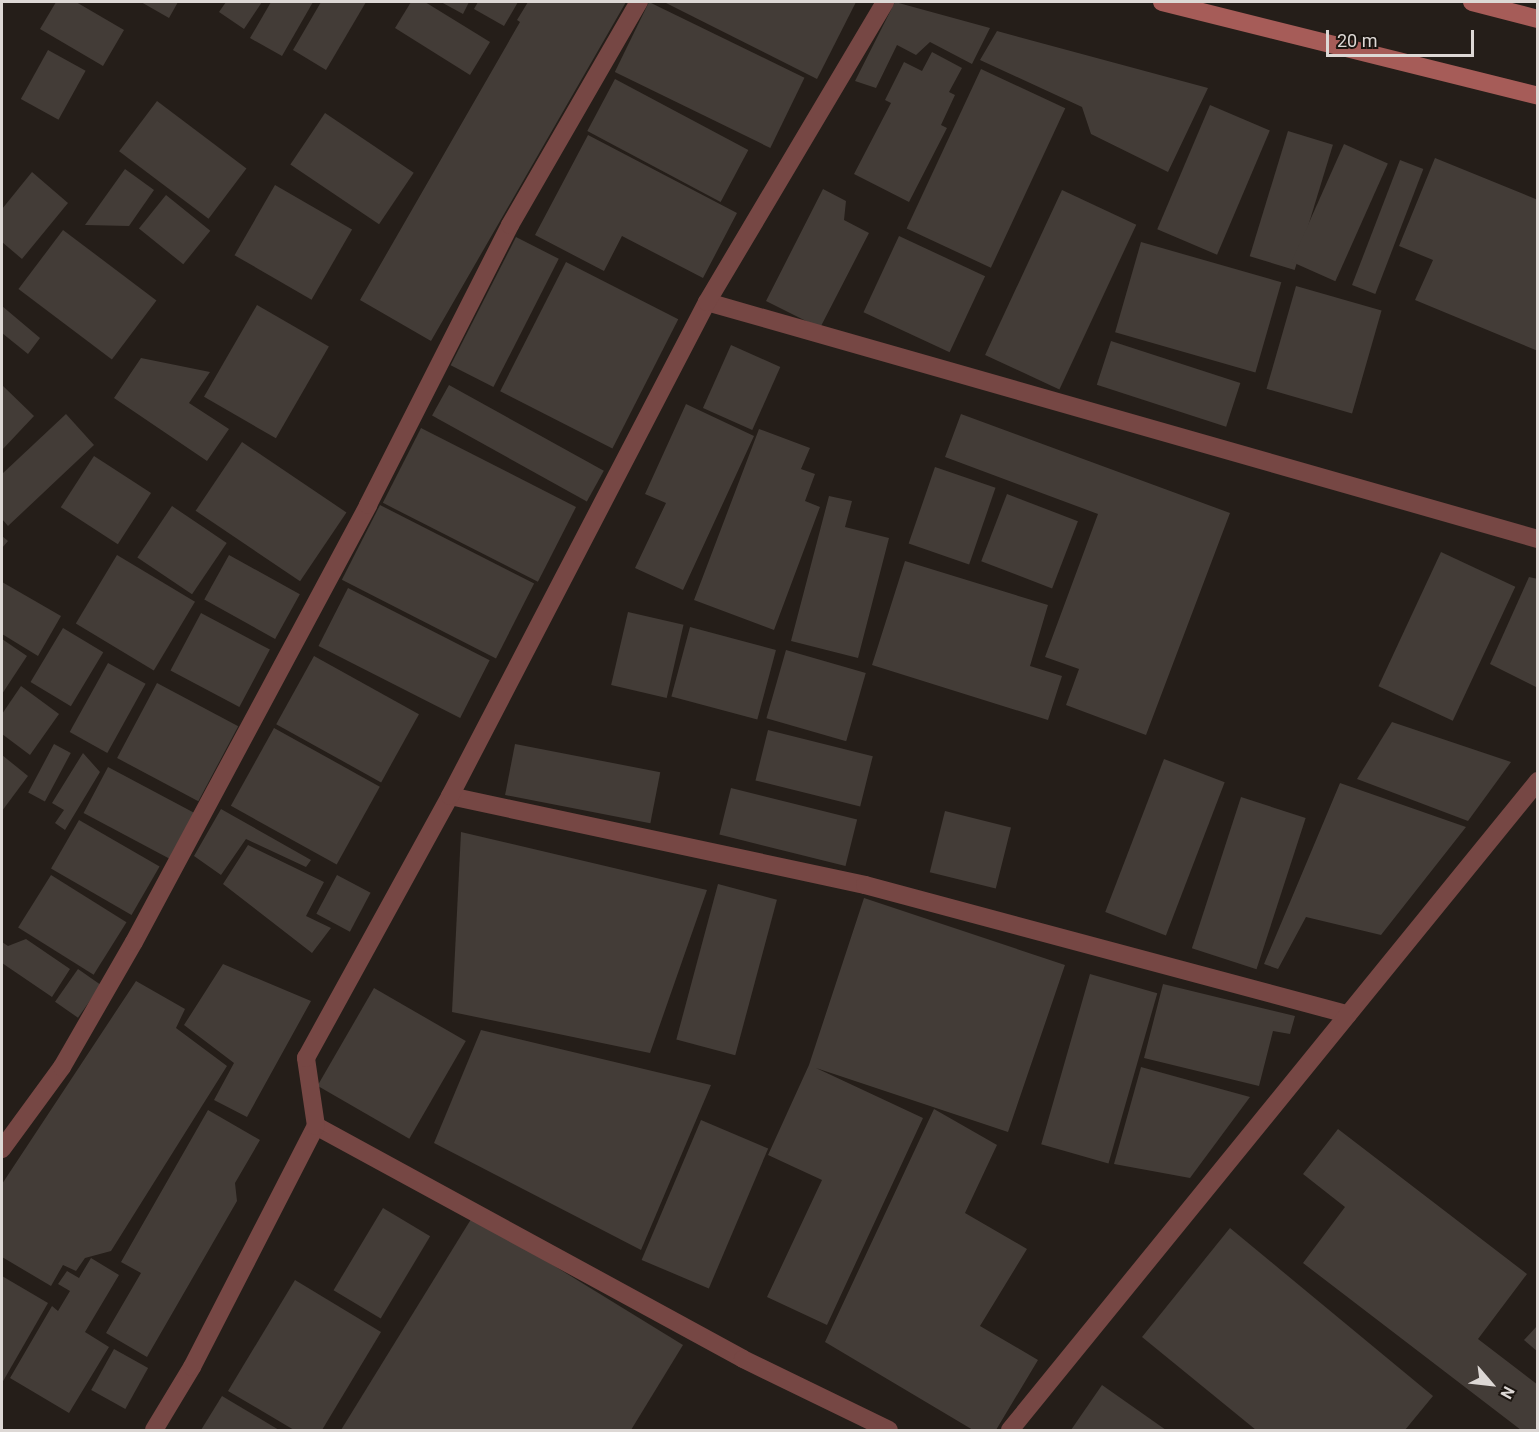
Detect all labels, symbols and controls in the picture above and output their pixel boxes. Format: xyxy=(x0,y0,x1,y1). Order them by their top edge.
scale bar xyxy=(1329,18,1478,56)
text: 20 m xyxy=(1337,30,1377,51)
north arrow xyxy=(1461,1354,1521,1414)
text: N xyxy=(1496,1383,1518,1402)

